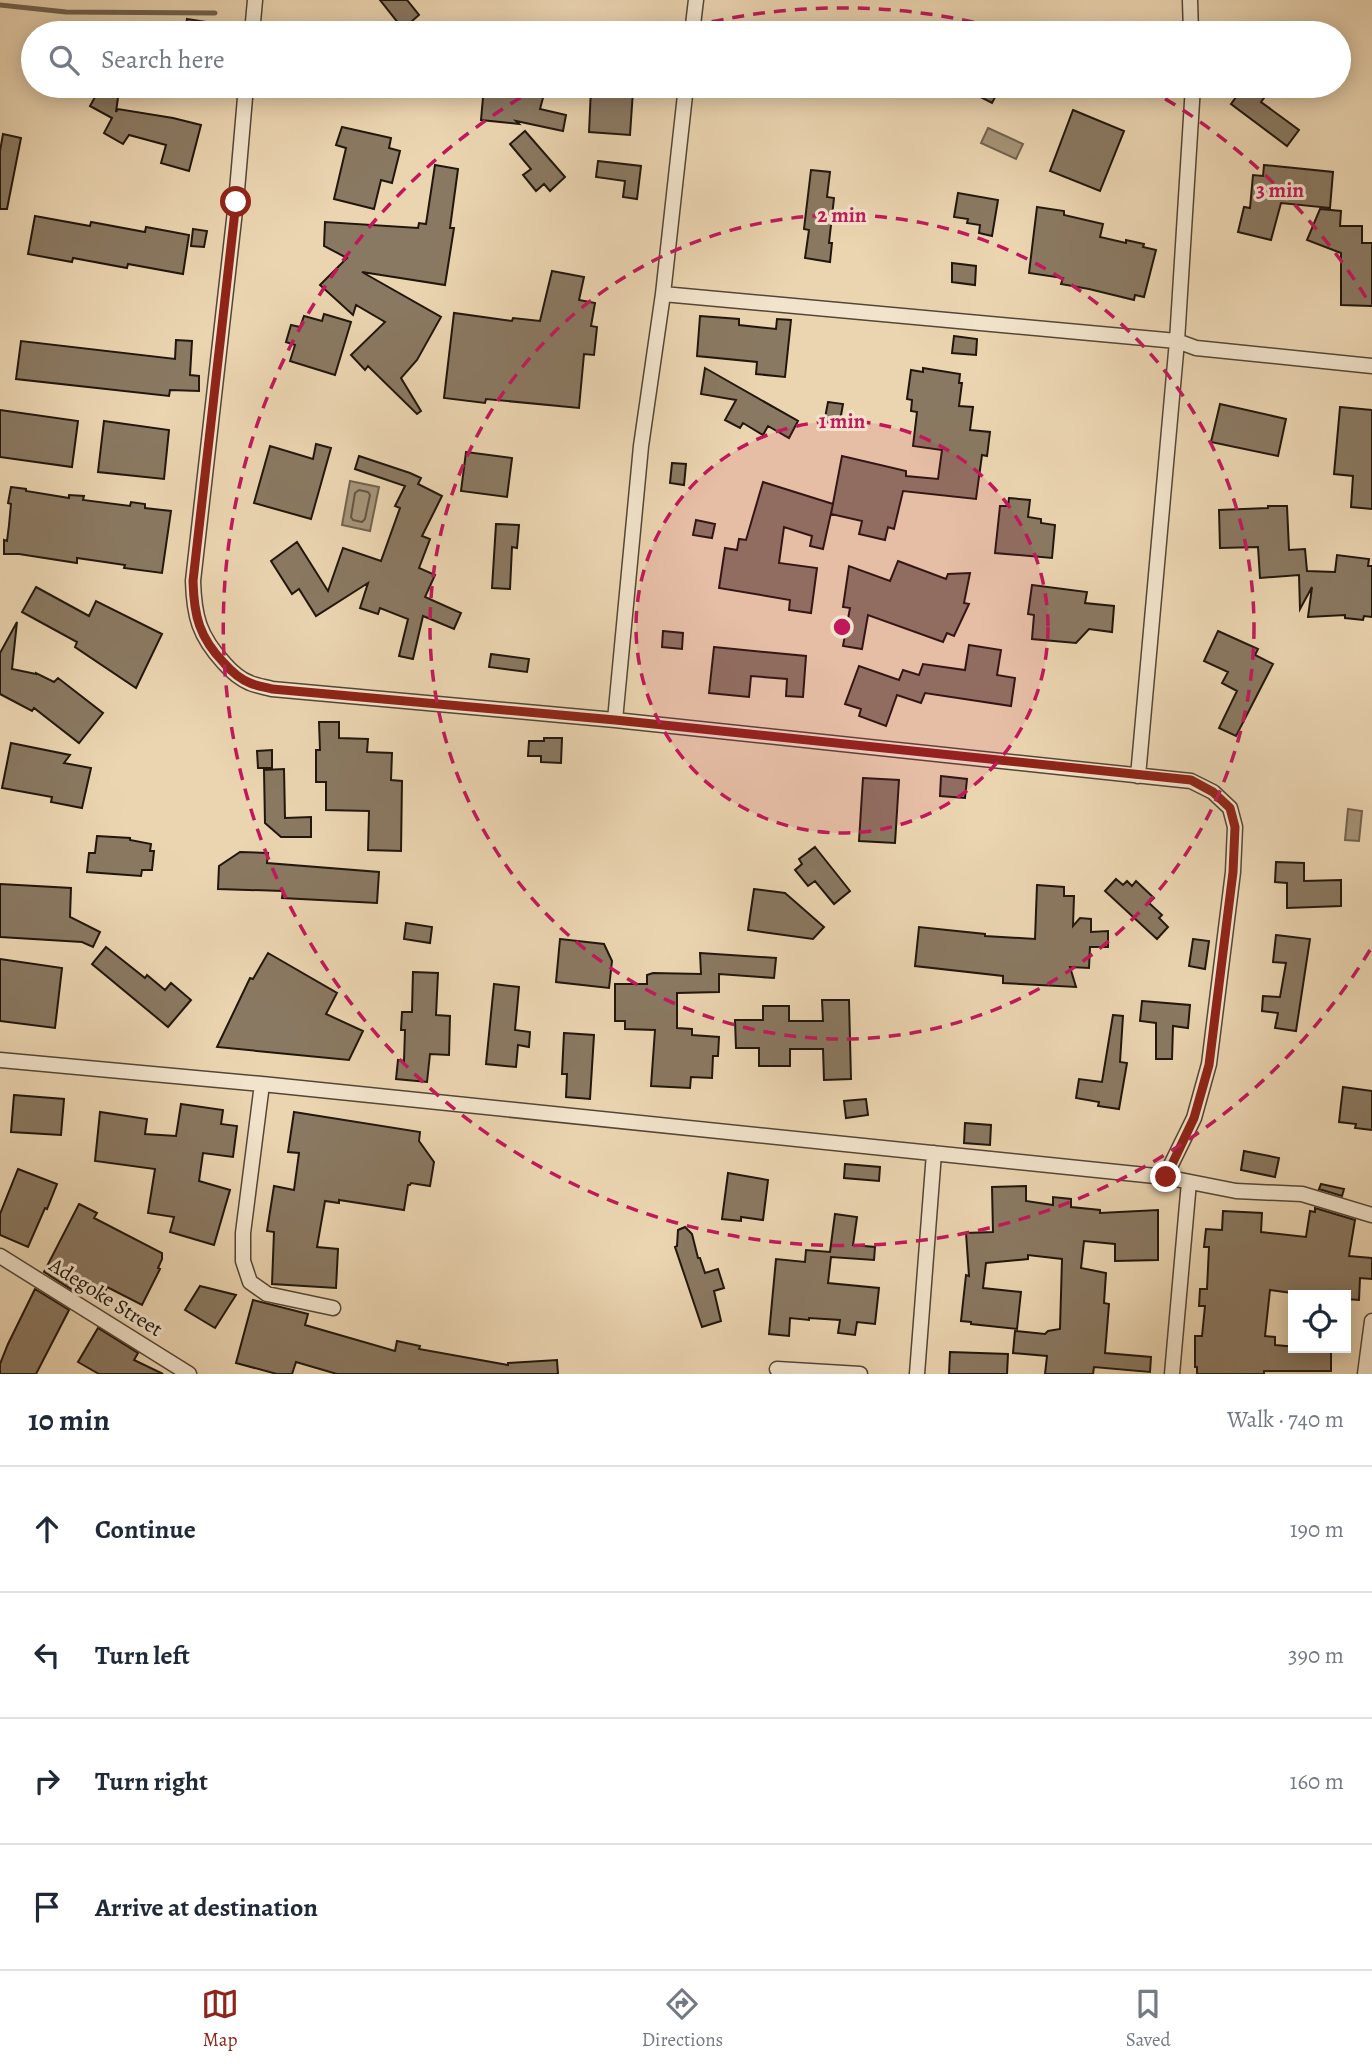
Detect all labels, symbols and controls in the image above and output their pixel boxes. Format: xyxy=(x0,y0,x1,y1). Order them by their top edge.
search box xyxy=(21,21,1351,98)
icon: search xyxy=(45,41,83,79)
text: Search here xyxy=(101,42,225,77)
text: 3 min xyxy=(1256,176,1304,204)
route start xyxy=(220,186,251,217)
text: 2 min xyxy=(817,201,867,229)
text: 1 min xyxy=(819,407,866,435)
centre of rings xyxy=(830,615,854,639)
route end xyxy=(1150,1161,1181,1192)
street label: Adegoke Street xyxy=(43,1251,168,1343)
map controls xyxy=(1288,1290,1351,1353)
button: locate xyxy=(1288,1290,1351,1353)
text: 10 min xyxy=(28,1400,110,1440)
text: Walk · 740 m xyxy=(1227,1404,1344,1435)
icon: ahead xyxy=(28,1510,66,1548)
text: Continue xyxy=(95,1512,196,1547)
text: 190 m xyxy=(1290,1514,1344,1545)
icon: left xyxy=(28,1636,66,1674)
text: Turn left xyxy=(95,1638,190,1673)
text: 390 m xyxy=(1288,1640,1344,1671)
icon: right xyxy=(28,1762,66,1800)
text: Turn right xyxy=(95,1764,208,1799)
text: 160 m xyxy=(1290,1766,1344,1797)
icon: arrive xyxy=(28,1888,66,1926)
text: Arrive at destination xyxy=(95,1890,318,1925)
tab: Map xyxy=(201,1985,239,2053)
tab: Directions xyxy=(642,1985,723,2053)
tab: Saved xyxy=(1126,1985,1171,2053)

